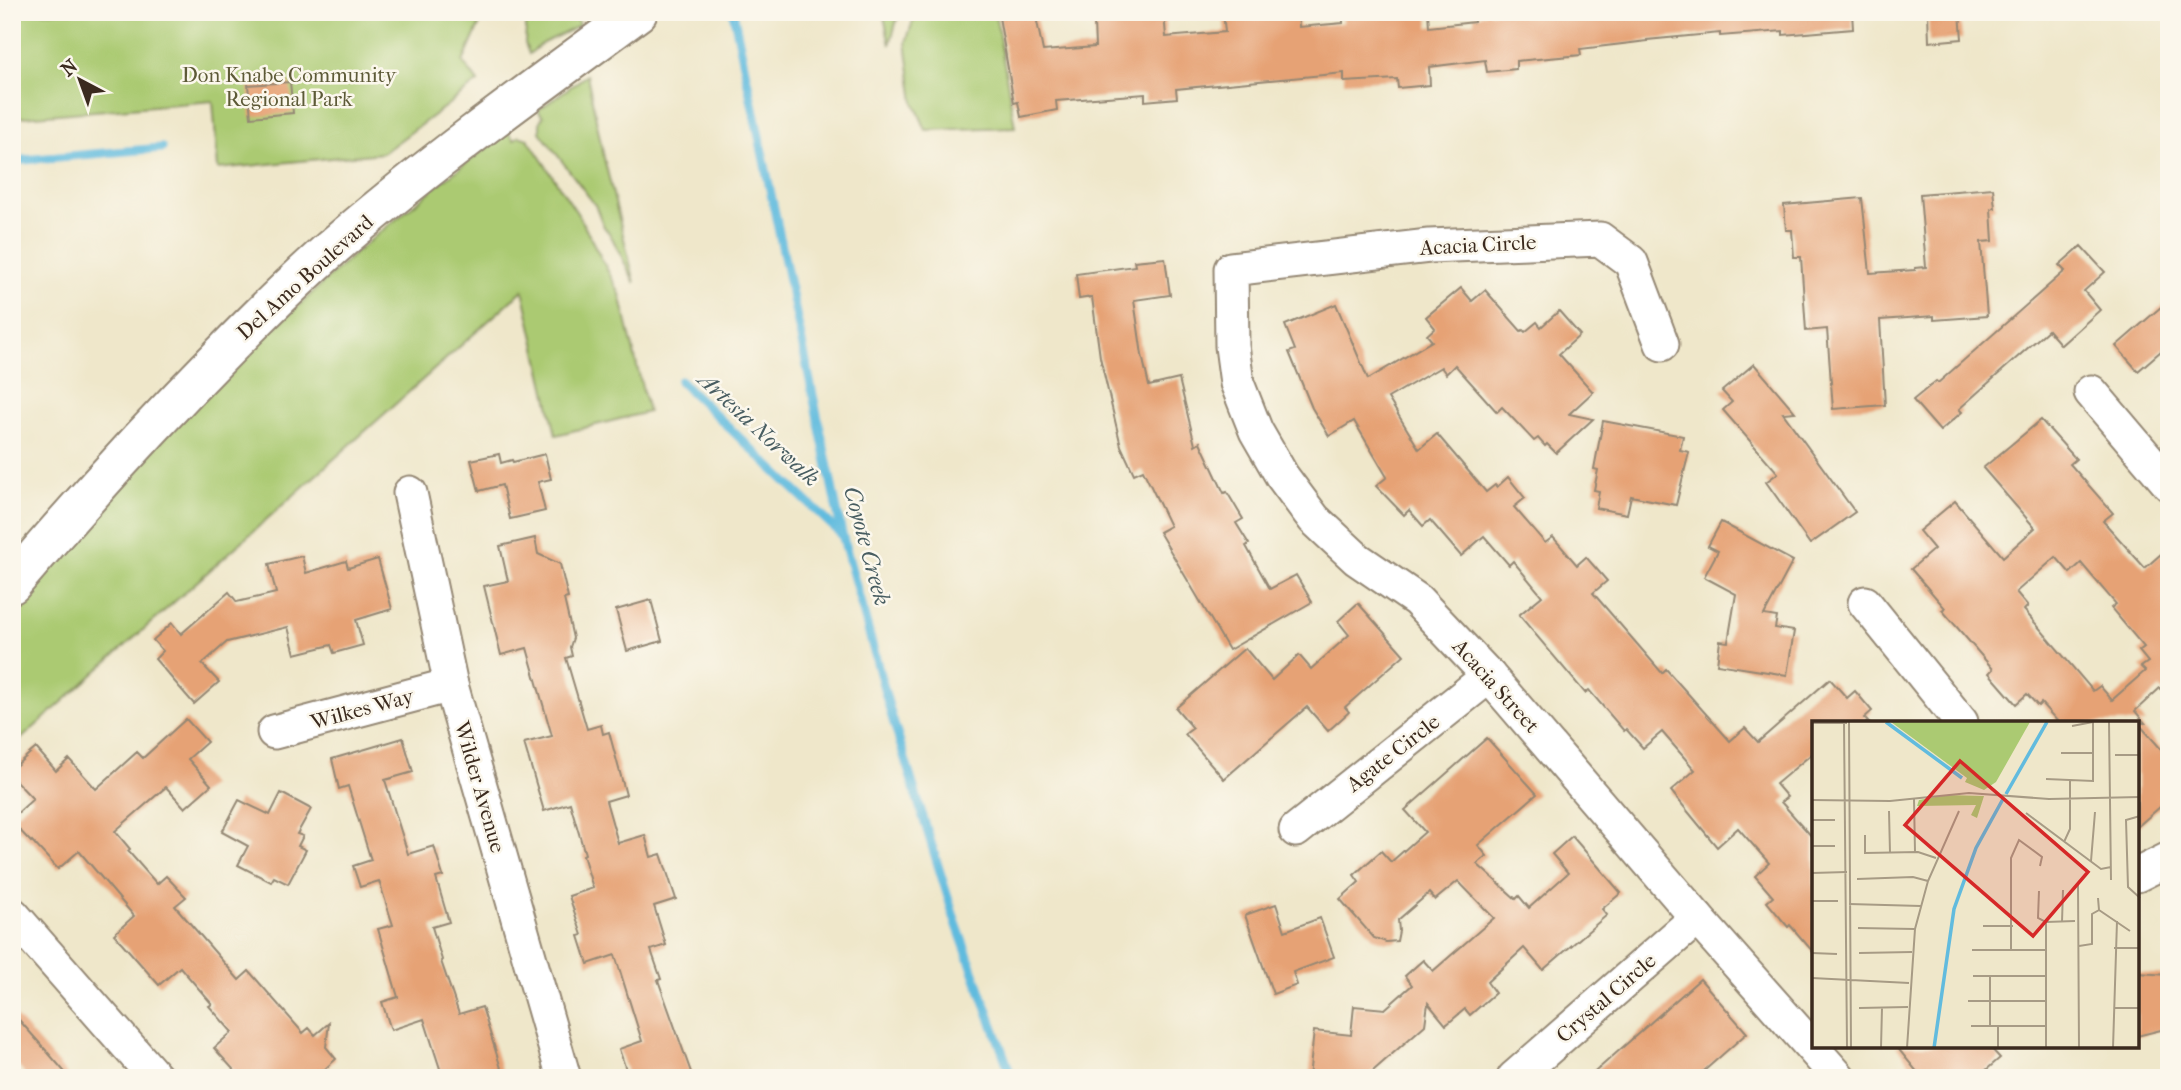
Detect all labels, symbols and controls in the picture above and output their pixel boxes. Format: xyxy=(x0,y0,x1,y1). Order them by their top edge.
north arrow xyxy=(46,46,116,116)
text: N xyxy=(57,55,83,81)
park label: Don Knabe Community Regional Park xyxy=(182,63,397,111)
street label: Del Amo Boulevard xyxy=(232,209,378,344)
street label: Acacia Circle xyxy=(1418,230,1537,260)
water label: Artesia Norwalk xyxy=(691,364,825,492)
water label: Coyote Creek xyxy=(838,483,896,609)
street label: Acacia Street xyxy=(1447,633,1545,738)
street label: Wilkes Way xyxy=(307,684,417,734)
street label: Agate Circle xyxy=(1341,709,1444,797)
street label: Wilder Avenue xyxy=(450,718,510,855)
inset map xyxy=(1812,721,2139,1048)
street label: Crystal Circle xyxy=(1551,948,1661,1048)

